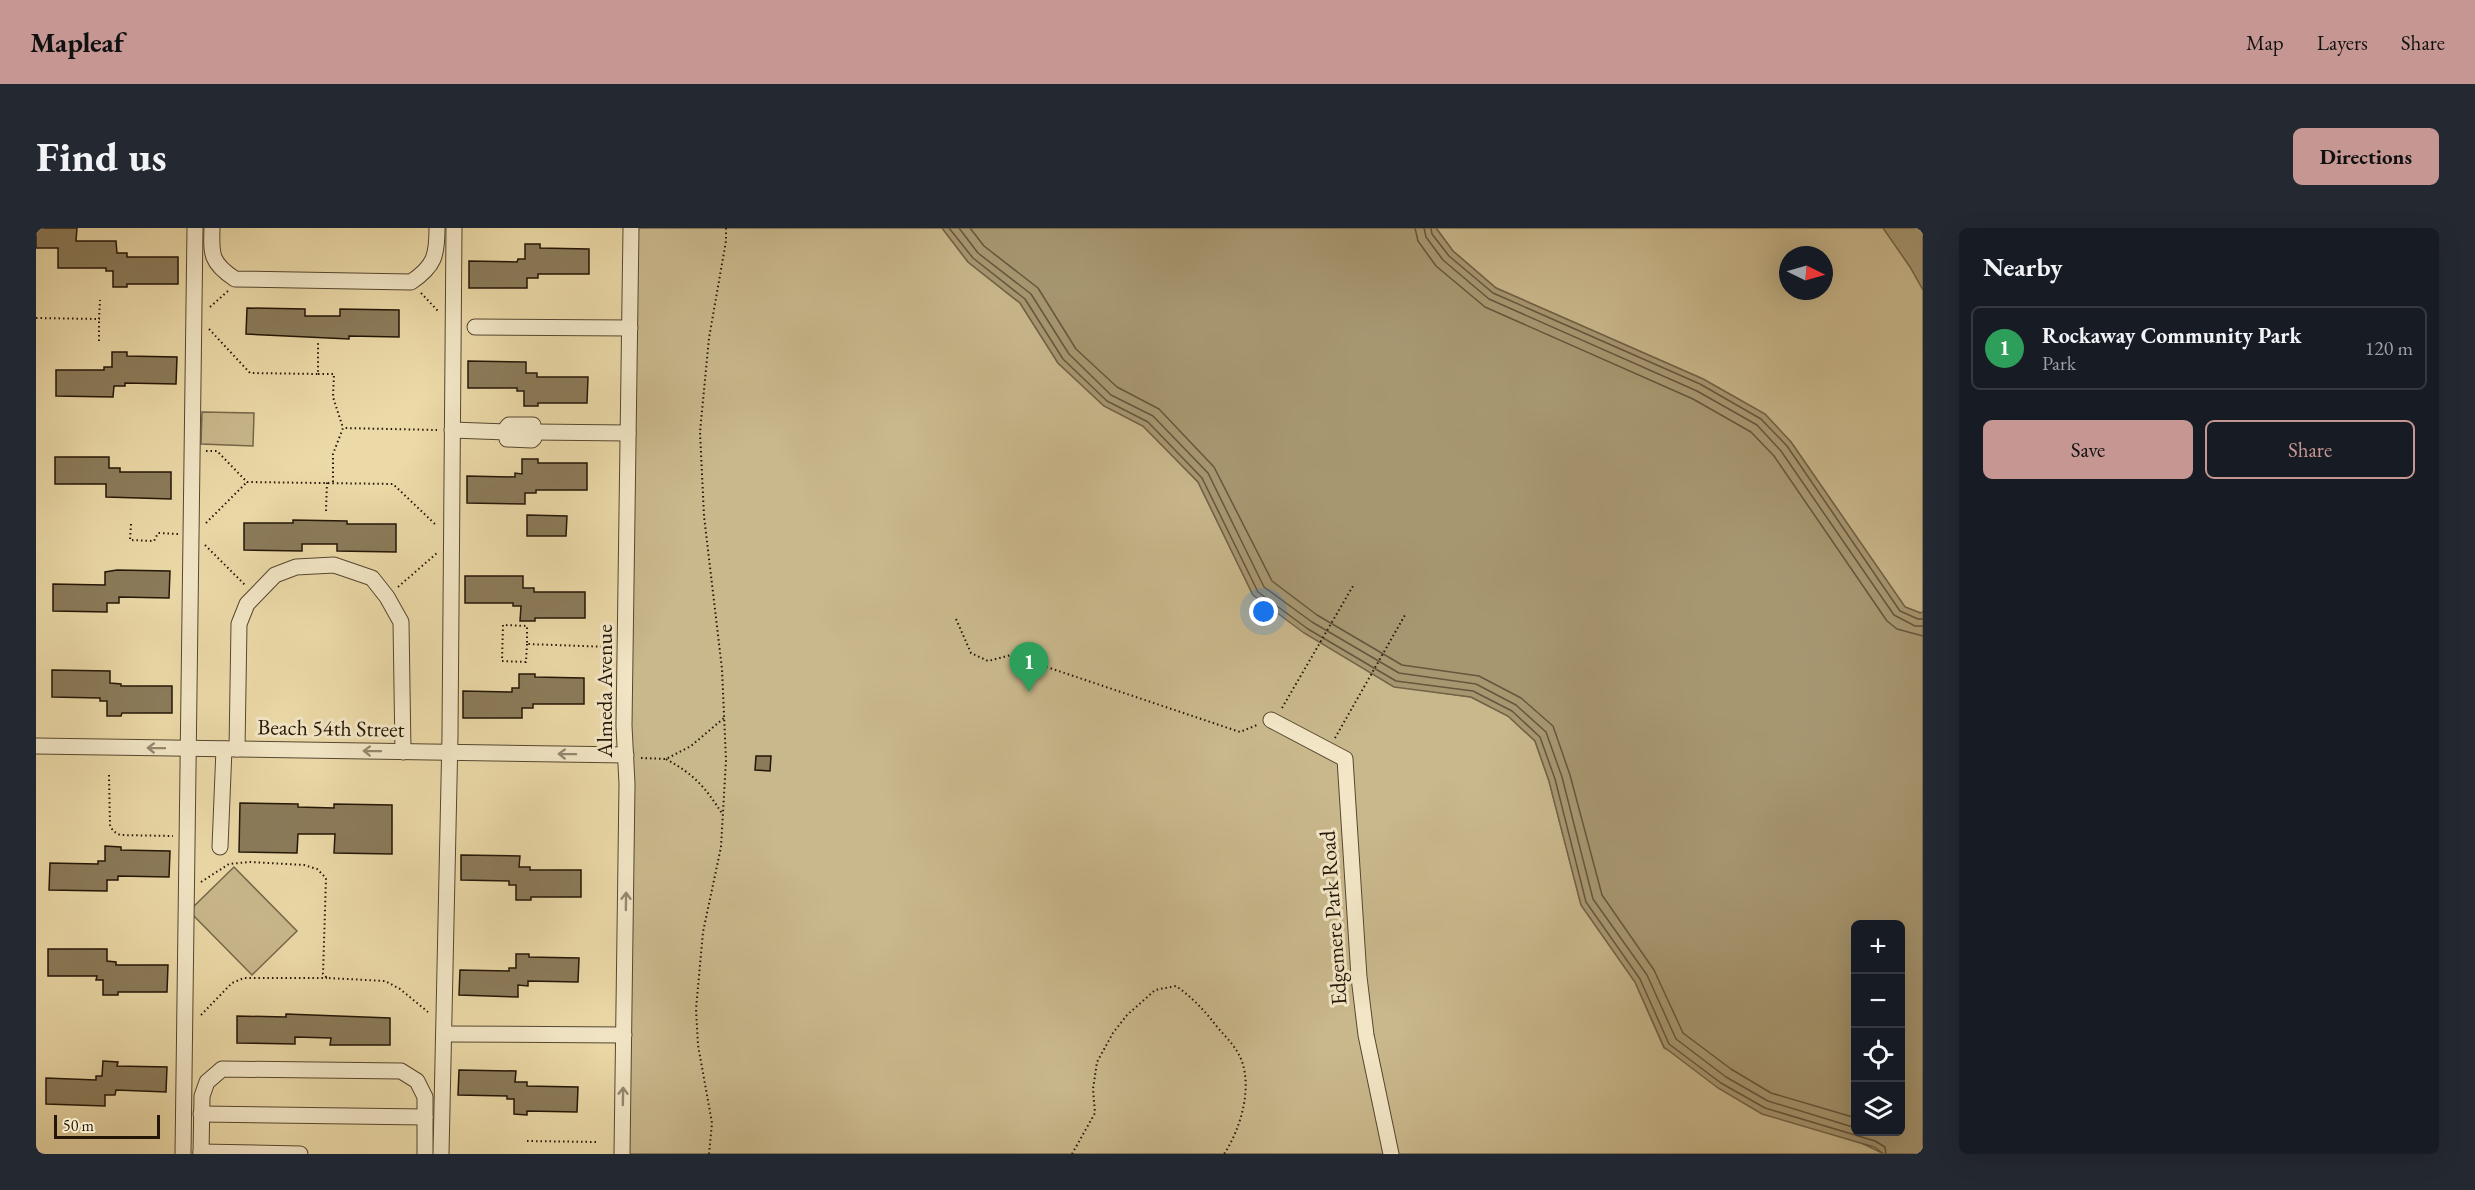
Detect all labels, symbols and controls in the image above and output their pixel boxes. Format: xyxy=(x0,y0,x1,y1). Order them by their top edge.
text: Mapleaf xyxy=(30,24,124,60)
text: Map xyxy=(2246,29,2284,56)
text: Layers xyxy=(2317,29,2368,56)
text: Share xyxy=(2401,29,2445,56)
button: Directions xyxy=(2293,128,2439,185)
text: Find us xyxy=(36,129,167,184)
north arrow xyxy=(1779,246,1833,300)
text: Nearby xyxy=(1983,250,2063,284)
text: Rockaway Community Park xyxy=(2042,321,2301,350)
text: 1 xyxy=(1999,335,2010,361)
text: 120 m xyxy=(2365,335,2413,361)
text: Park xyxy=(2042,350,2076,376)
button: Save xyxy=(1983,420,2193,479)
button: Share xyxy=(2205,420,2415,479)
your location xyxy=(1249,597,1278,626)
street label: Almeda Avenue xyxy=(590,624,619,759)
pin: 1 xyxy=(1010,642,1048,692)
street label: Beach 54th Street xyxy=(257,712,405,744)
one-way arrow xyxy=(147,742,167,754)
one-way arrow xyxy=(363,745,383,757)
one-way arrow xyxy=(558,748,578,760)
street label: Edgemere Park Road xyxy=(1312,829,1354,1006)
one-way arrow xyxy=(620,891,632,911)
map controls xyxy=(1851,920,1905,1136)
button: + xyxy=(1851,920,1905,974)
button: − xyxy=(1851,974,1905,1028)
button: locate xyxy=(1851,1028,1905,1082)
button: layers xyxy=(1851,1082,1905,1136)
one-way arrow xyxy=(617,1086,629,1106)
scale bar xyxy=(54,1112,160,1140)
text: 50 m xyxy=(63,1115,94,1136)

